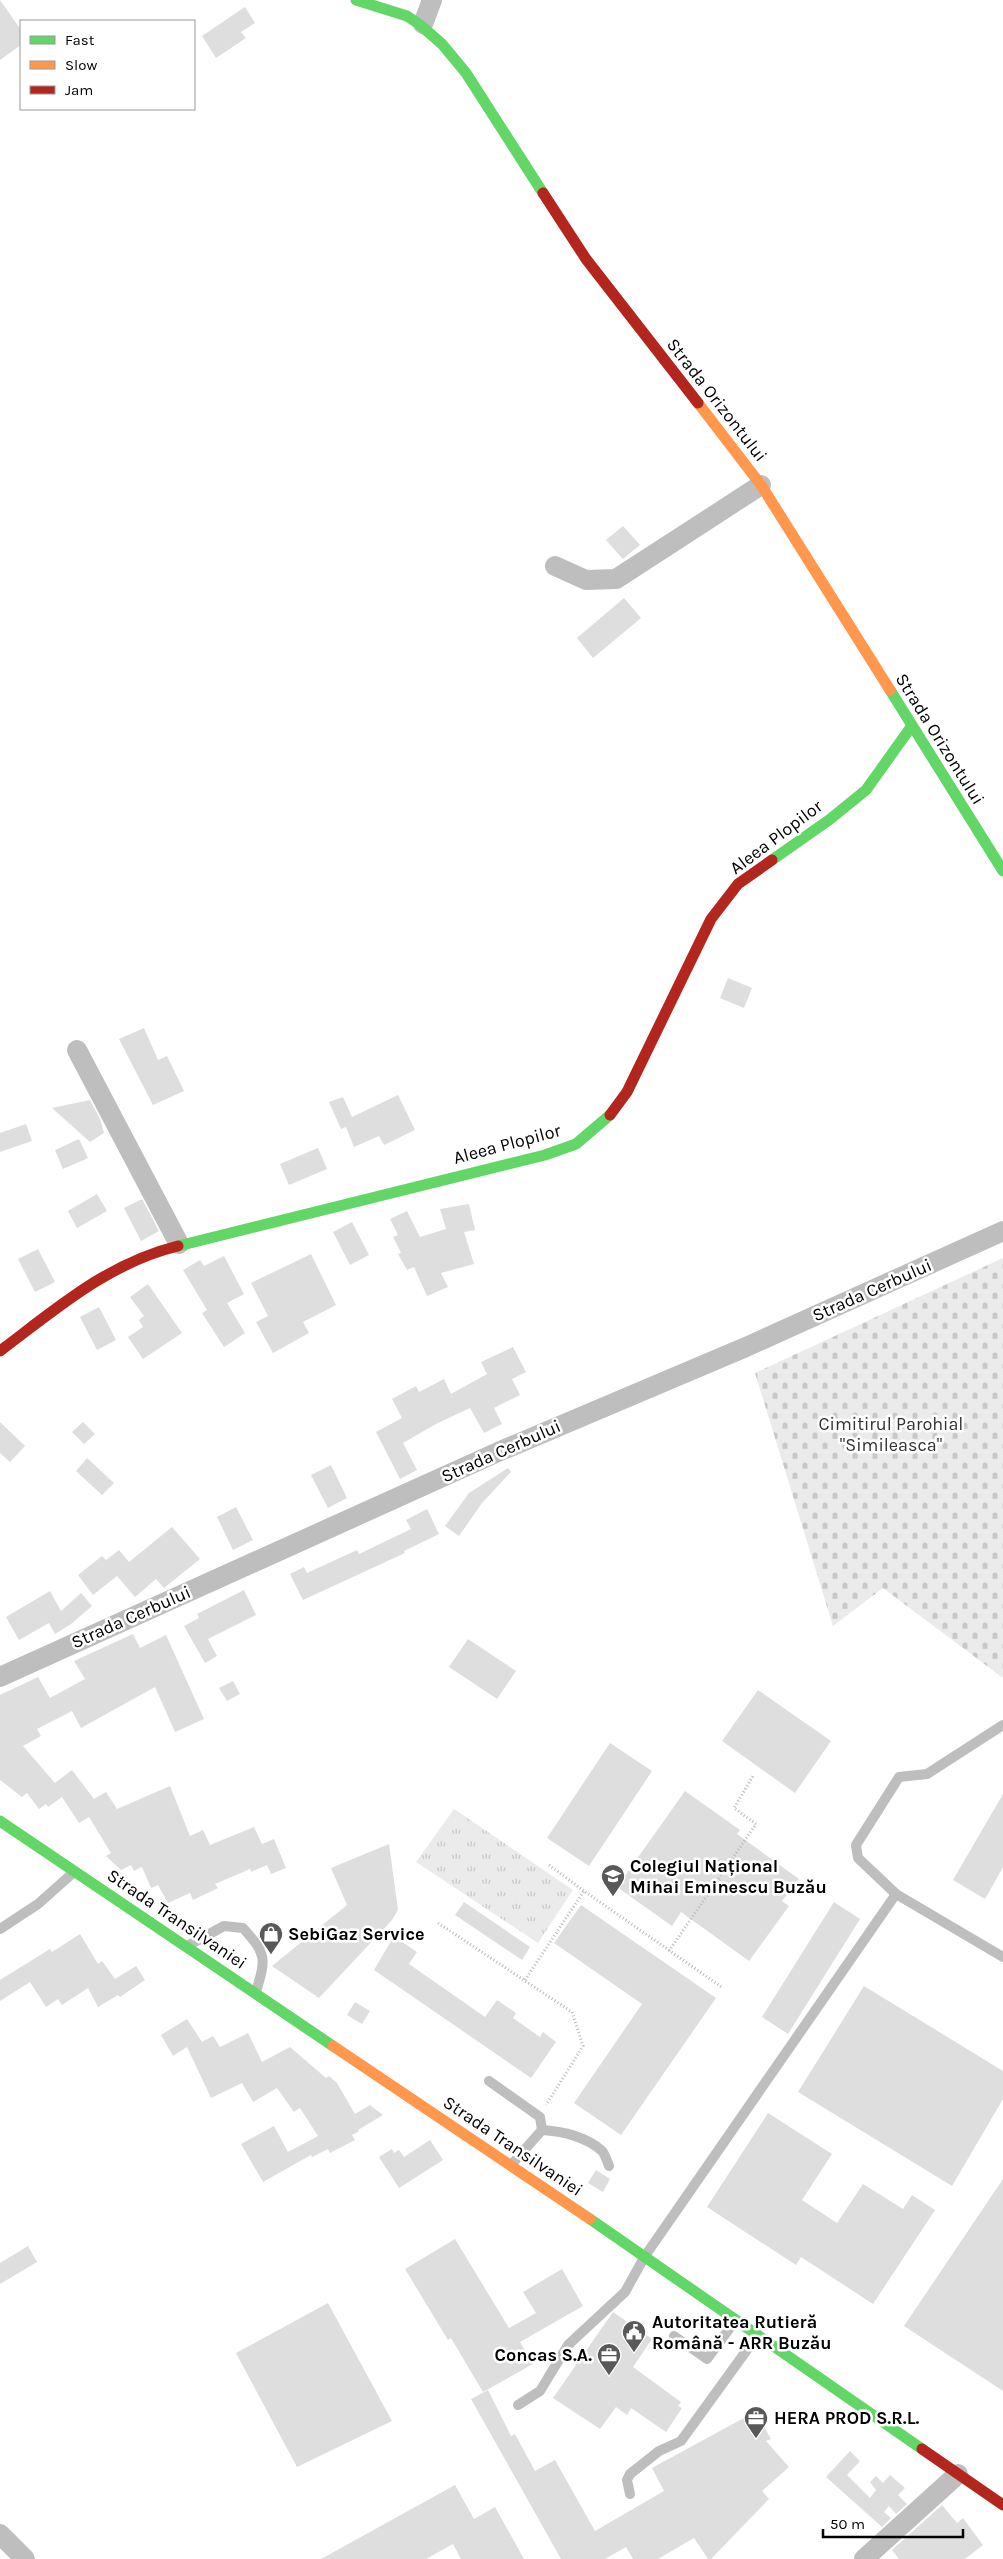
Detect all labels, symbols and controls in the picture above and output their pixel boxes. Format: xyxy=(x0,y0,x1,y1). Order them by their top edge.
legend xyxy=(20,20,195,110)
text: Fast xyxy=(65,31,95,49)
text: Slow xyxy=(65,56,97,74)
text: Jam xyxy=(65,81,93,99)
street label: Strada Orizontului xyxy=(662,334,772,466)
street label: Strada Orizontului xyxy=(891,669,989,809)
street label: Aleea Plopilor xyxy=(725,795,827,879)
street label: Aleea Plopilor xyxy=(451,1119,564,1169)
street label: Strada Cerbului xyxy=(809,1254,935,1326)
park label: Cimitirul Parohial "Simileasca" xyxy=(819,1413,963,1456)
street label: Strada Cerbului xyxy=(438,1415,564,1487)
street label: Strada Cerbului xyxy=(68,1581,194,1653)
place label: Colegiul Național Mihai Eminescu Buzău xyxy=(630,1855,827,1898)
school or university icon: Colegiul Național Mihai Eminescu Buzău xyxy=(600,1863,626,1897)
street label: Strada Transilvaniei xyxy=(103,1864,251,1974)
shop icon: SebiGaz Service xyxy=(258,1921,284,1955)
place label: SebiGaz Service xyxy=(288,1923,425,1945)
street label: Strada Transilvaniei xyxy=(439,2091,587,2201)
place label: Autoritatea Rutieră Română - ARR Buzău xyxy=(652,2311,832,2354)
public building icon: Autoritatea Rutieră Română - ARR Buzău xyxy=(621,2319,647,2353)
office icon: Concas S.A. xyxy=(596,2342,622,2376)
place label: Concas S.A. xyxy=(495,2344,592,2366)
office icon: HERA PROD S.R.L. xyxy=(743,2405,769,2439)
place label: HERA PROD S.R.L. xyxy=(774,2407,920,2429)
scale bar xyxy=(823,2506,963,2538)
text: 50 m xyxy=(830,2515,865,2533)

